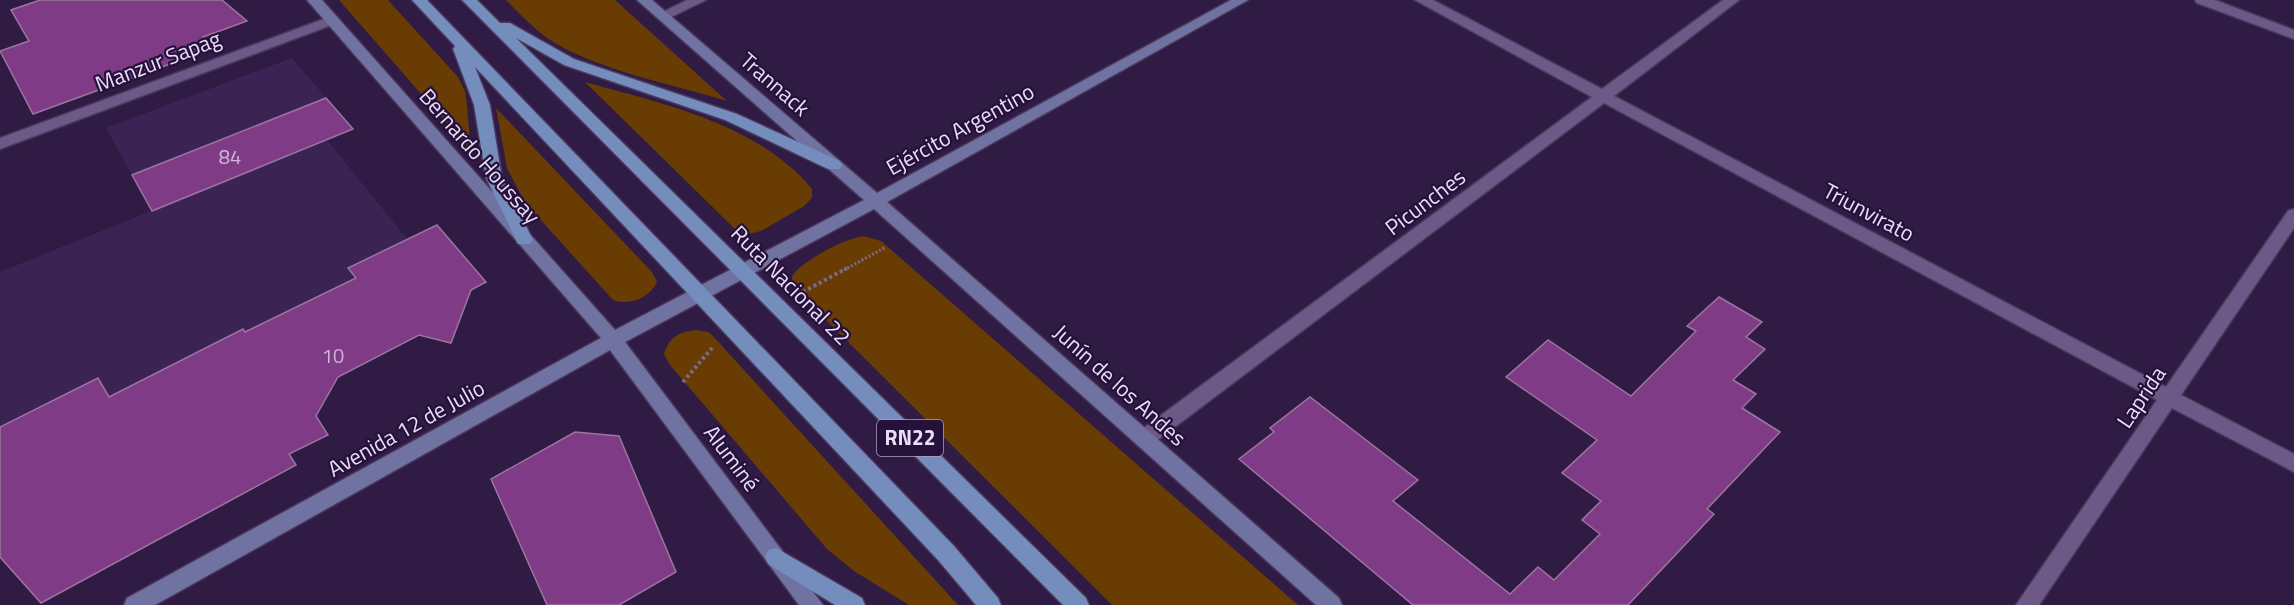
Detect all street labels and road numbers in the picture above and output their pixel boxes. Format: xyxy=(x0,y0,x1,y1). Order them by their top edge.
street label: Manzur Sapag xyxy=(90,21,226,101)
street label: Trannack xyxy=(732,44,818,124)
street label: Ejército Argentino xyxy=(880,74,1040,184)
street label: Bernardo Houssay xyxy=(411,80,549,232)
street label: Picunches xyxy=(1377,160,1473,244)
street label: Triunvirato xyxy=(1817,174,1921,250)
street label: Ruta Nacional 22 xyxy=(723,217,859,353)
street label: Junín de los Andes xyxy=(1046,316,1194,454)
street label: Laprida xyxy=(2108,359,2174,435)
street label: Avenida 12 de Julio xyxy=(321,371,491,485)
street label: Aluminé xyxy=(696,417,768,499)
road number: RN22 xyxy=(877,420,943,456)

